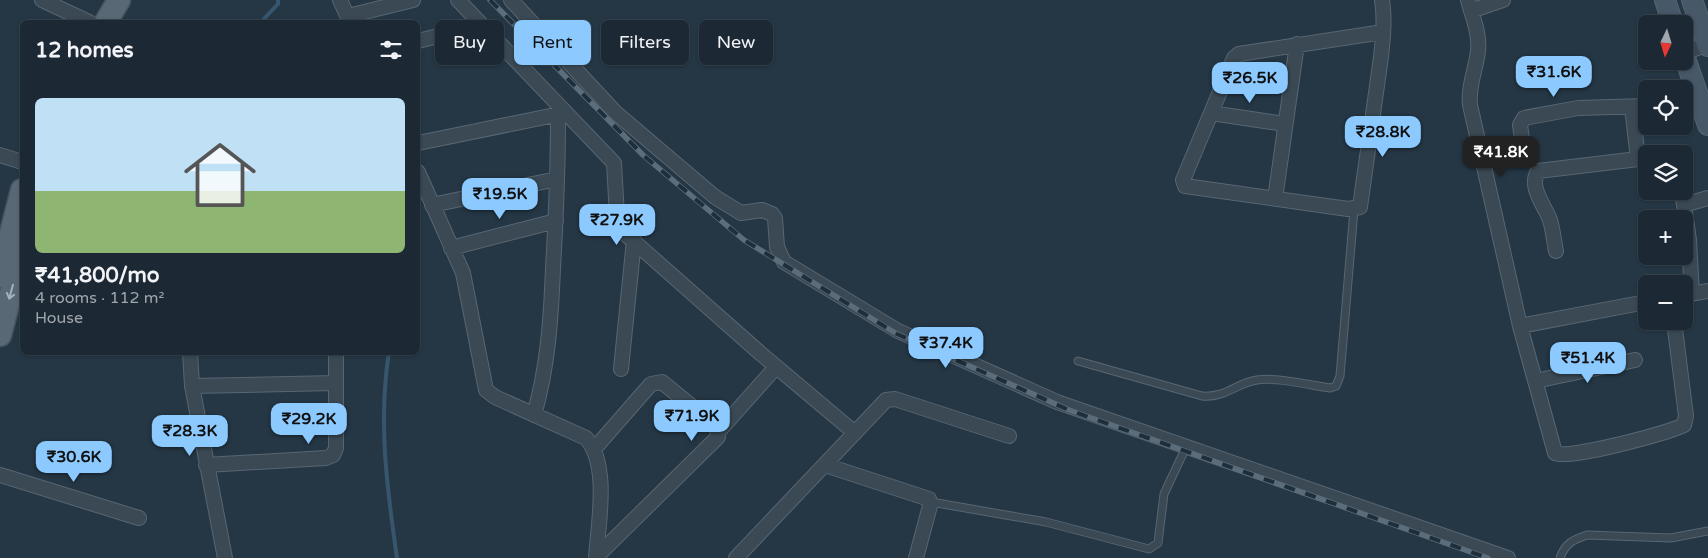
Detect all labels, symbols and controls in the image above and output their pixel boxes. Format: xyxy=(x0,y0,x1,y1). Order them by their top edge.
north arrow xyxy=(1638,15,1692,70)
map controls xyxy=(1638,15,1693,330)
chip: Buy xyxy=(435,20,504,65)
chip: Rent xyxy=(514,20,591,65)
chip: Filters xyxy=(601,20,689,65)
chip: New xyxy=(699,20,773,65)
icon: filters xyxy=(377,36,405,64)
text: 12 homes xyxy=(35,38,134,63)
pin: ₹31.6K xyxy=(1513,56,1595,98)
pin: ₹26.5K xyxy=(1209,62,1291,104)
text: ₹31.6K xyxy=(1527,62,1581,82)
text: ₹26.5K xyxy=(1223,68,1277,88)
button: locate xyxy=(1638,80,1693,135)
pin: ₹28.8K xyxy=(1342,116,1424,158)
text: ₹28.8K xyxy=(1356,122,1410,142)
icon: home xyxy=(175,130,265,220)
pin: ₹41.8K xyxy=(1460,136,1542,178)
text: ₹41.8K xyxy=(1474,142,1528,162)
button: layers xyxy=(1638,145,1693,200)
pin: ₹19.5K xyxy=(459,178,541,220)
text: ₹19.5K xyxy=(473,184,527,204)
pin: ₹27.9K xyxy=(576,204,658,246)
text: ₹27.9K xyxy=(590,210,644,230)
button: + xyxy=(1638,210,1693,265)
text: ₹41,800/mo xyxy=(35,263,160,288)
button: − xyxy=(1638,275,1693,330)
one-way arrow xyxy=(6,284,15,300)
text: 4 rooms · 112 m² xyxy=(35,288,164,308)
text: House xyxy=(35,308,83,328)
pin: ₹37.4K xyxy=(905,326,987,369)
text: ₹37.4K xyxy=(919,333,973,353)
pin: ₹51.4K xyxy=(1547,342,1629,384)
text: ₹51.4K xyxy=(1561,348,1615,368)
pin: ₹71.9K xyxy=(651,400,733,442)
pin: ₹29.2K xyxy=(268,402,350,445)
text: ₹71.9K xyxy=(665,406,719,426)
text: ₹29.2K xyxy=(282,409,336,429)
pin: ₹28.3K xyxy=(149,414,231,457)
text: ₹28.3K xyxy=(163,421,217,441)
pin: ₹30.6K xyxy=(33,440,115,483)
text: ₹30.6K xyxy=(47,447,101,467)

